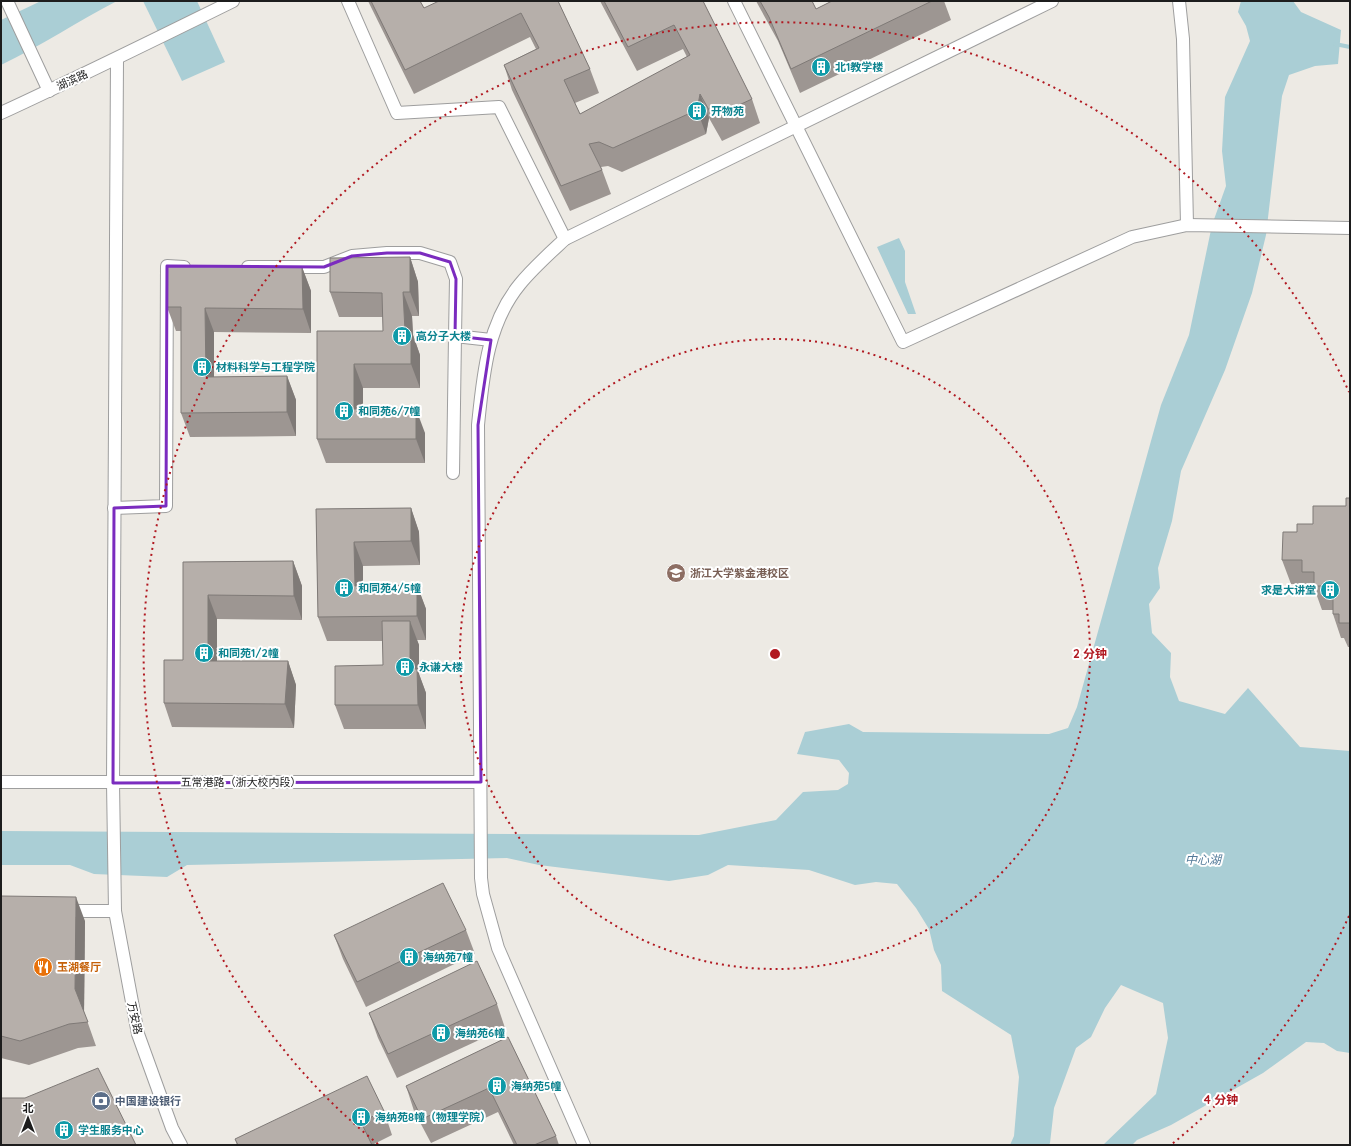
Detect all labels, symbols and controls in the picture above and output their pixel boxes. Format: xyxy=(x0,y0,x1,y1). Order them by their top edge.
building icon: 北1教学楼 xyxy=(810,56,832,78)
place label: 北1教学楼 xyxy=(835,60,883,74)
street label: 湖滨路 xyxy=(54,67,90,93)
building icon: 开物苑 xyxy=(686,100,708,122)
place label: 开物苑 xyxy=(711,104,744,118)
building icon: 高分子大楼 xyxy=(391,325,413,347)
place label: 高分子大楼 xyxy=(416,329,471,343)
building icon: 材料科学与工程学院 xyxy=(191,356,213,378)
place label: 材料科学与工程学院 xyxy=(216,360,315,374)
building icon: 和同苑6/7幢 xyxy=(333,400,355,422)
place label: 和同苑6/7幢 xyxy=(358,404,420,418)
school or university icon: 浙江大学紫金港校区 xyxy=(665,562,687,584)
place label: 浙江大学紫金港校区 xyxy=(690,566,789,580)
building icon: 和同苑4/5幢 xyxy=(333,577,355,599)
building icon: 求是大讲堂 xyxy=(1319,579,1341,601)
place label: 和同苑4/5幢 xyxy=(358,581,421,595)
place label: 求是大讲堂 xyxy=(1261,583,1316,597)
building icon: 和同苑1/2幢 xyxy=(193,642,215,664)
place label: 和同苑1/2幢 xyxy=(218,646,279,660)
text: 2 分钟 xyxy=(1073,646,1107,661)
centre of rings xyxy=(768,647,782,661)
building icon: 永谦大楼 xyxy=(394,656,416,678)
place label: 永谦大楼 xyxy=(419,660,463,674)
street label: 五常港路（浙大校内段） xyxy=(181,775,302,789)
water label: 中心湖 xyxy=(1185,852,1223,867)
building icon: 海纳苑7幢 xyxy=(398,946,420,968)
place label: 海纳苑7幢 xyxy=(423,950,473,964)
restaurant icon: 玉湖餐厅 xyxy=(32,956,54,978)
place label: 玉湖餐厅 xyxy=(57,960,101,974)
street label: 万安路 xyxy=(124,1000,146,1036)
building icon: 海纳苑6幢 xyxy=(430,1022,452,1044)
place label: 海纳苑6幢 xyxy=(455,1026,505,1040)
building icon: 海纳苑5幢 xyxy=(486,1075,508,1097)
place label: 海纳苑5幢 xyxy=(511,1079,561,1093)
bank icon: 中国建设银行 xyxy=(90,1090,112,1112)
text: 4 分钟 xyxy=(1204,1092,1238,1107)
place label: 中国建设银行 xyxy=(115,1094,181,1108)
north arrow xyxy=(8,1098,48,1138)
text: 北 xyxy=(23,1101,34,1115)
building icon: 海纳苑8幢（物理学院） xyxy=(350,1106,372,1128)
place label: 海纳苑8幢（物理学院） xyxy=(375,1110,491,1124)
building icon: 学生服务中心 xyxy=(53,1119,75,1141)
place label: 学生服务中心 xyxy=(78,1123,144,1137)

